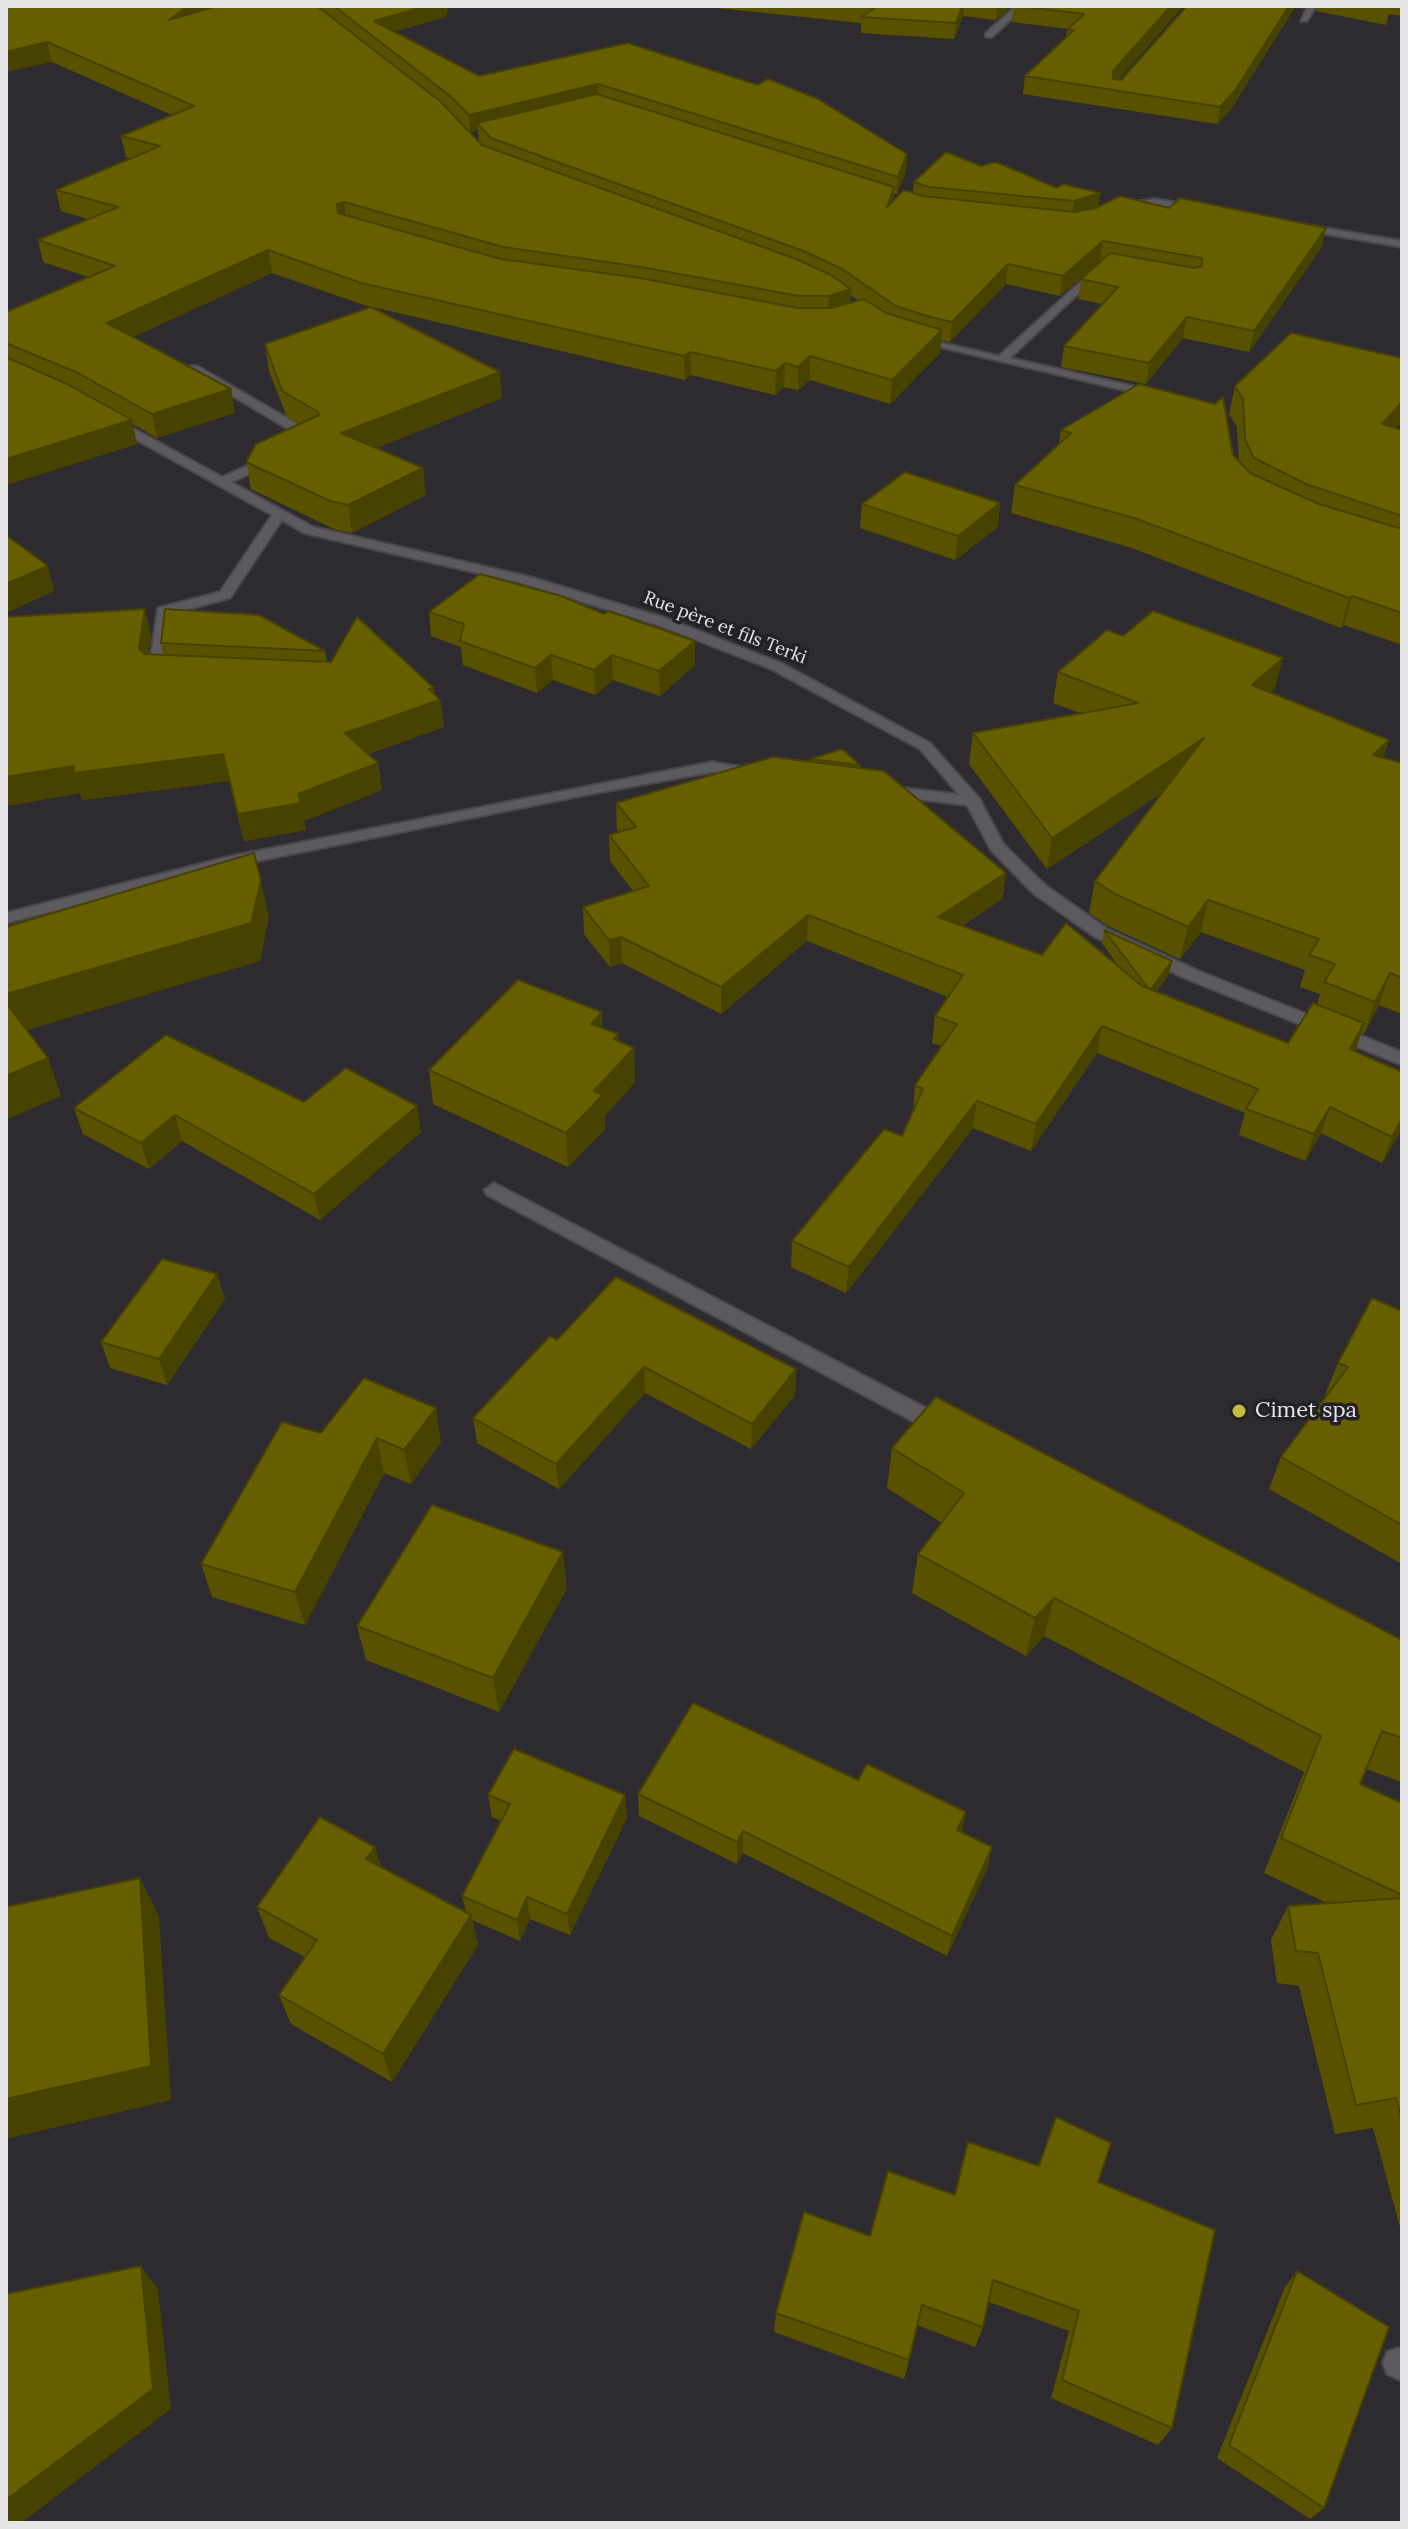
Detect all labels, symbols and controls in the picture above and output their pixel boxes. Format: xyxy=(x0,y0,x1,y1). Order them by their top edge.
street label: Rue père et fils Terki xyxy=(641,587,809,669)
place label: Cimet spa xyxy=(1255,1398,1357,1424)
marker: Cimet spa xyxy=(1230,1402,1248,1420)

